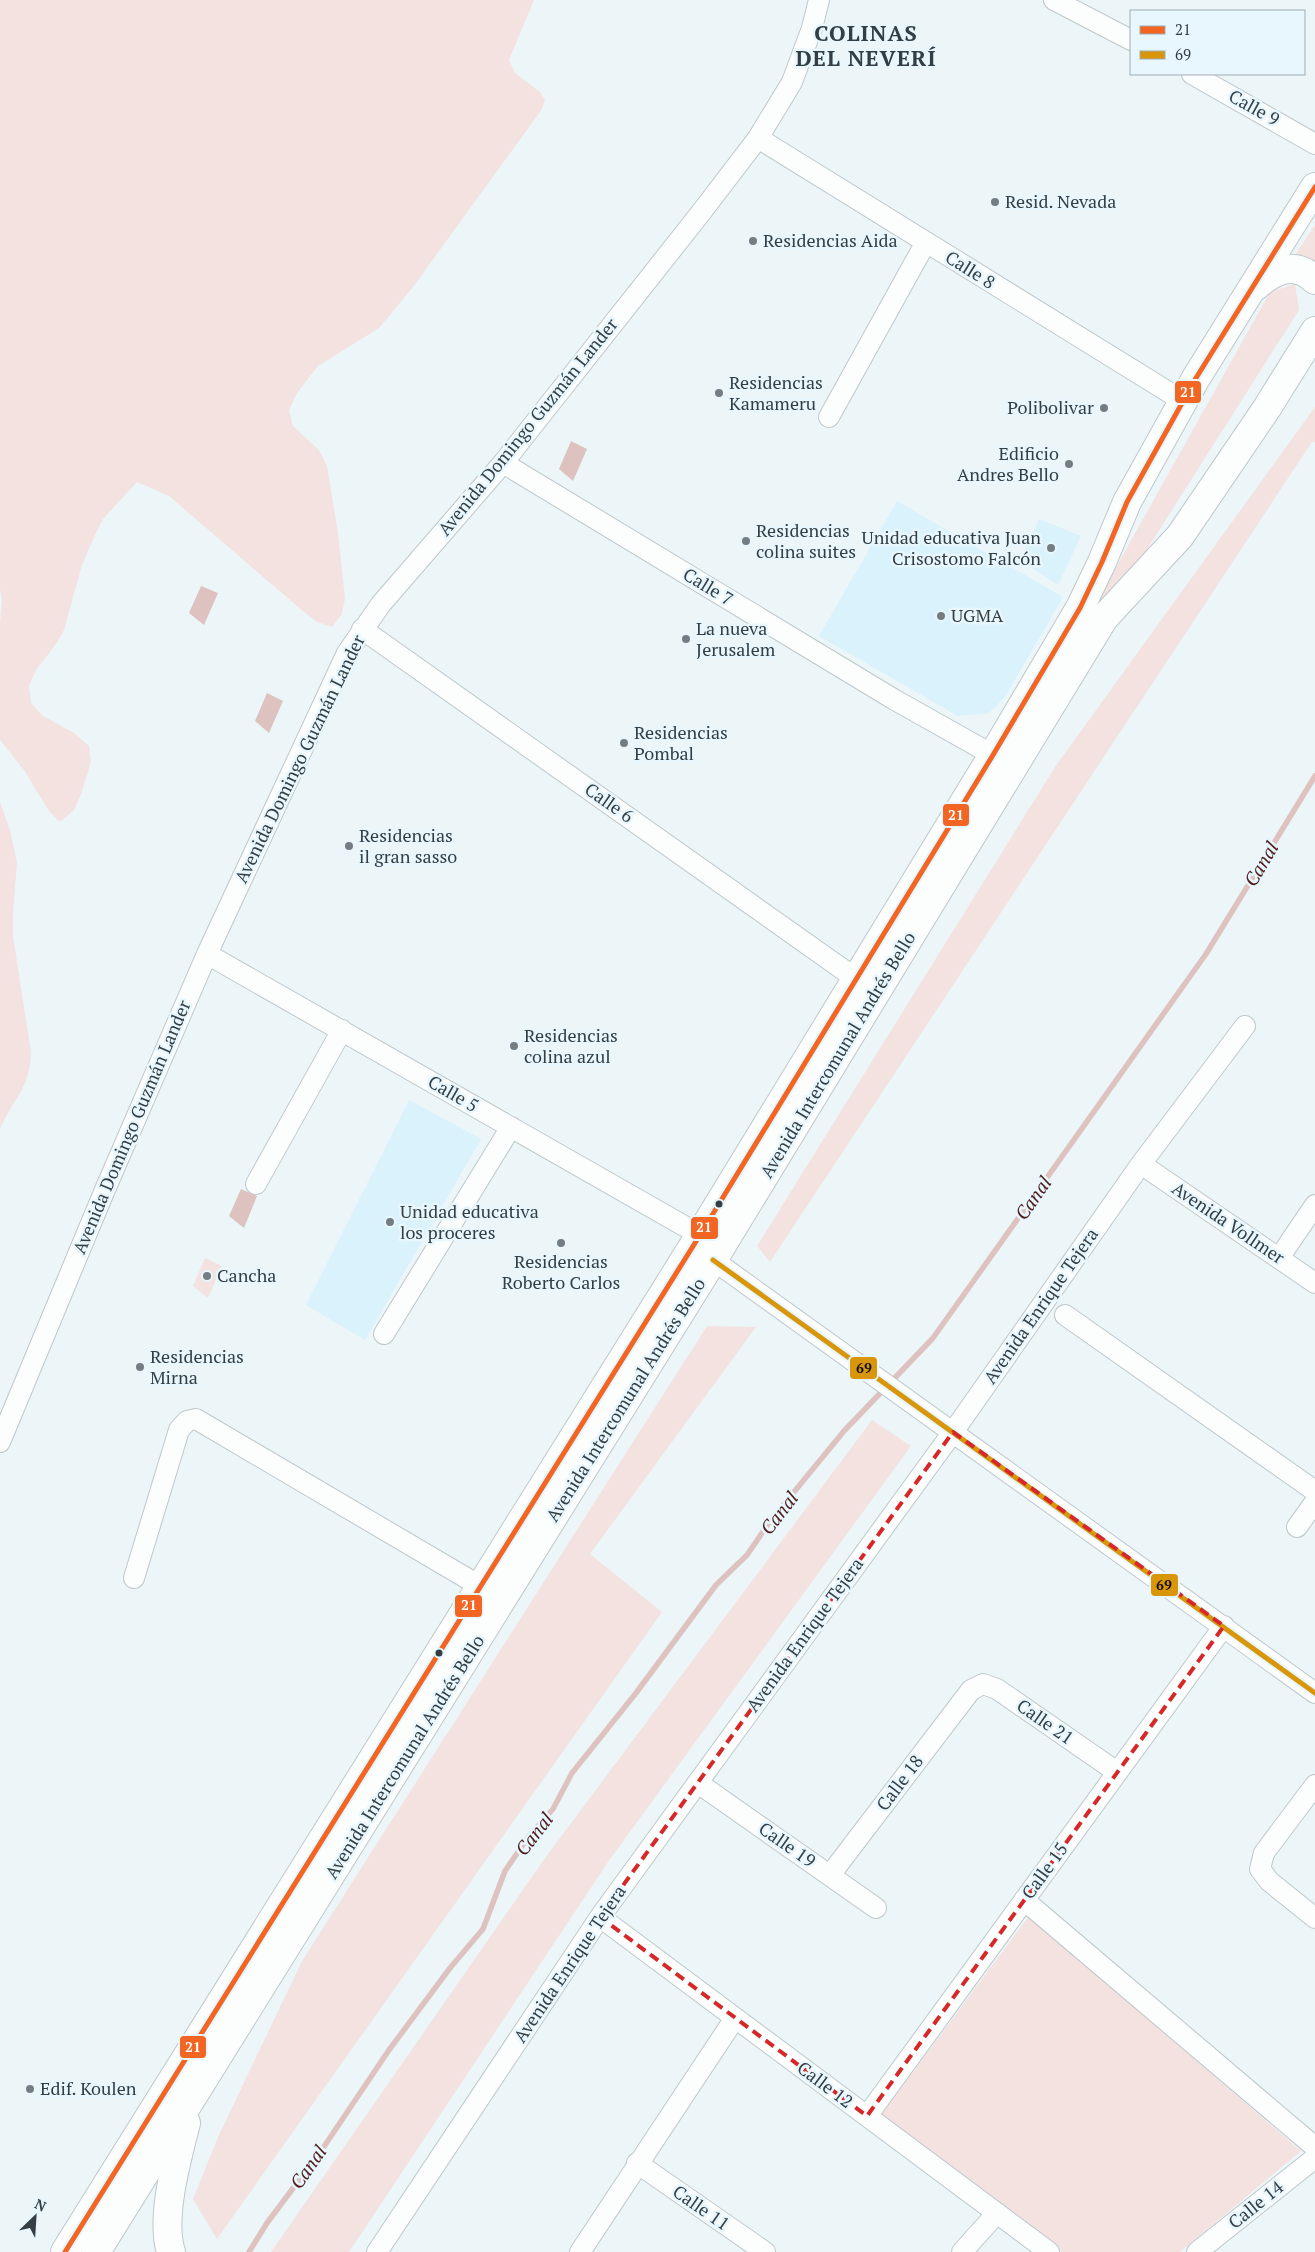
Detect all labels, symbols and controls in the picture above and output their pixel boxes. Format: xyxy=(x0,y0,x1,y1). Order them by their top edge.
legend xyxy=(1130,10,1305,75)
district label: COLINAS DEL NEVERÍ xyxy=(795,18,937,72)
text: 21 xyxy=(1175,19,1191,39)
text: 69 xyxy=(1175,44,1191,64)
street label: Calle 9 xyxy=(1225,83,1284,131)
place label: Resid. Nevada xyxy=(1005,189,1116,213)
marker: Resid. Nevada xyxy=(989,196,1001,208)
place label: Residencias Aida xyxy=(763,228,898,252)
marker: Residencias Aida xyxy=(747,235,759,247)
street label: Calle 8 xyxy=(941,245,1000,294)
street label: Avenida Domingo Guzmán Lander xyxy=(432,313,623,540)
place label: Residencias Kamameru xyxy=(729,370,823,415)
line badge: 21 xyxy=(1174,380,1202,404)
text: 21 xyxy=(1180,382,1196,401)
marker: Residencias Kamameru xyxy=(713,387,725,399)
place label: Polibolivar xyxy=(1007,395,1094,419)
marker: Polibolivar xyxy=(1098,402,1110,414)
place label: Edificio Andres Bello xyxy=(957,441,1059,486)
marker: Edificio Andres Bello xyxy=(1063,458,1075,470)
place label: Residencias colina suites xyxy=(756,518,856,563)
place label: Unidad educativa Juan Crisostomo Falcón xyxy=(862,525,1041,570)
marker: Residencias colina suites xyxy=(740,535,752,547)
marker: Unidad educativa Juan Crisostomo Falcón xyxy=(1045,542,1057,554)
street label: Calle 7 xyxy=(679,562,738,610)
place label: UGMA xyxy=(951,603,1004,627)
marker: UGMA xyxy=(935,610,947,622)
place label: La nueva Jerusalem xyxy=(696,616,776,661)
street label: Avenida Domingo Guzmán Lander xyxy=(228,630,370,887)
marker: La nueva Jerusalem xyxy=(680,633,692,645)
place label: Residencias Pombal xyxy=(634,720,728,765)
marker: Residencias Pombal xyxy=(618,737,630,749)
street label: Calle 6 xyxy=(580,777,639,828)
line badge: 21 xyxy=(942,803,970,827)
text: 21 xyxy=(948,805,964,824)
place label: Residencias il gran sasso xyxy=(359,823,457,868)
water label: Canal xyxy=(1238,836,1284,891)
marker: Residencias il gran sasso xyxy=(343,840,355,852)
street label: Avenida Intercomunal Andrés Bello xyxy=(754,927,920,1182)
street label: Avenida Domingo Guzmán Lander xyxy=(67,996,196,1257)
place label: Residencias colina azul xyxy=(524,1023,618,1068)
marker: Residencias colina azul xyxy=(508,1040,520,1052)
street label: Calle 5 xyxy=(424,1069,483,1117)
water label: Canal xyxy=(1009,1170,1057,1224)
street label: Avenida Vollmer xyxy=(1168,1176,1290,1269)
place label: Unidad educativa los proceres xyxy=(400,1199,539,1244)
unlabelled marker xyxy=(714,1199,724,1209)
marker: Unidad educativa los proceres xyxy=(384,1216,396,1228)
line badge: 21 xyxy=(690,1216,719,1240)
text: 21 xyxy=(696,1217,712,1236)
street label: Avenida Enrique Tejera xyxy=(977,1223,1103,1388)
marker: Residencias Roberto Carlos xyxy=(555,1237,567,1249)
place label: Residencias Roberto Carlos xyxy=(502,1249,620,1294)
place label: Cancha xyxy=(217,1263,276,1287)
marker: Cancha xyxy=(201,1270,213,1282)
street label: Avenida Intercomunal Andrés Bello xyxy=(540,1273,710,1526)
place label: Residencias Mirna xyxy=(150,1344,244,1389)
line badge: 69 xyxy=(849,1356,878,1380)
text: 69 xyxy=(856,1358,872,1377)
marker: Residencias Mirna xyxy=(134,1361,146,1373)
water label: Canal xyxy=(754,1486,804,1539)
street label: Avenida Enrique Tejera xyxy=(740,1553,868,1716)
line badge: 69 xyxy=(1150,1573,1179,1597)
text: 69 xyxy=(1156,1575,1172,1594)
line badge: 21 xyxy=(454,1594,483,1618)
text: 21 xyxy=(461,1595,477,1614)
street label: Avenida Intercomunal Andrés Bello xyxy=(319,1630,489,1883)
unlabelled marker xyxy=(434,1648,444,1658)
street label: Calle 21 xyxy=(1012,1693,1079,1749)
street label: Calle 18 xyxy=(870,1750,928,1815)
water label: Canal xyxy=(509,1807,559,1860)
street label: Calle 19 xyxy=(754,1816,821,1872)
street label: Calle 15 xyxy=(1016,1837,1073,1903)
street label: Avenida Enrique Tejera xyxy=(508,1880,631,2047)
line badge: 21 xyxy=(179,2035,207,2059)
text: 21 xyxy=(185,2037,201,2056)
street label: Calle 12 xyxy=(793,2055,858,2113)
place label: Edif. Koulen xyxy=(40,2076,137,2100)
marker: Edif. Koulen xyxy=(24,2083,36,2095)
water label: Canal xyxy=(284,2139,332,2193)
street label: Calle 14 xyxy=(1223,2174,1288,2234)
street label: Calle 11 xyxy=(668,2179,735,2235)
north arrow xyxy=(10,2192,60,2242)
text: N xyxy=(32,2194,50,2216)

